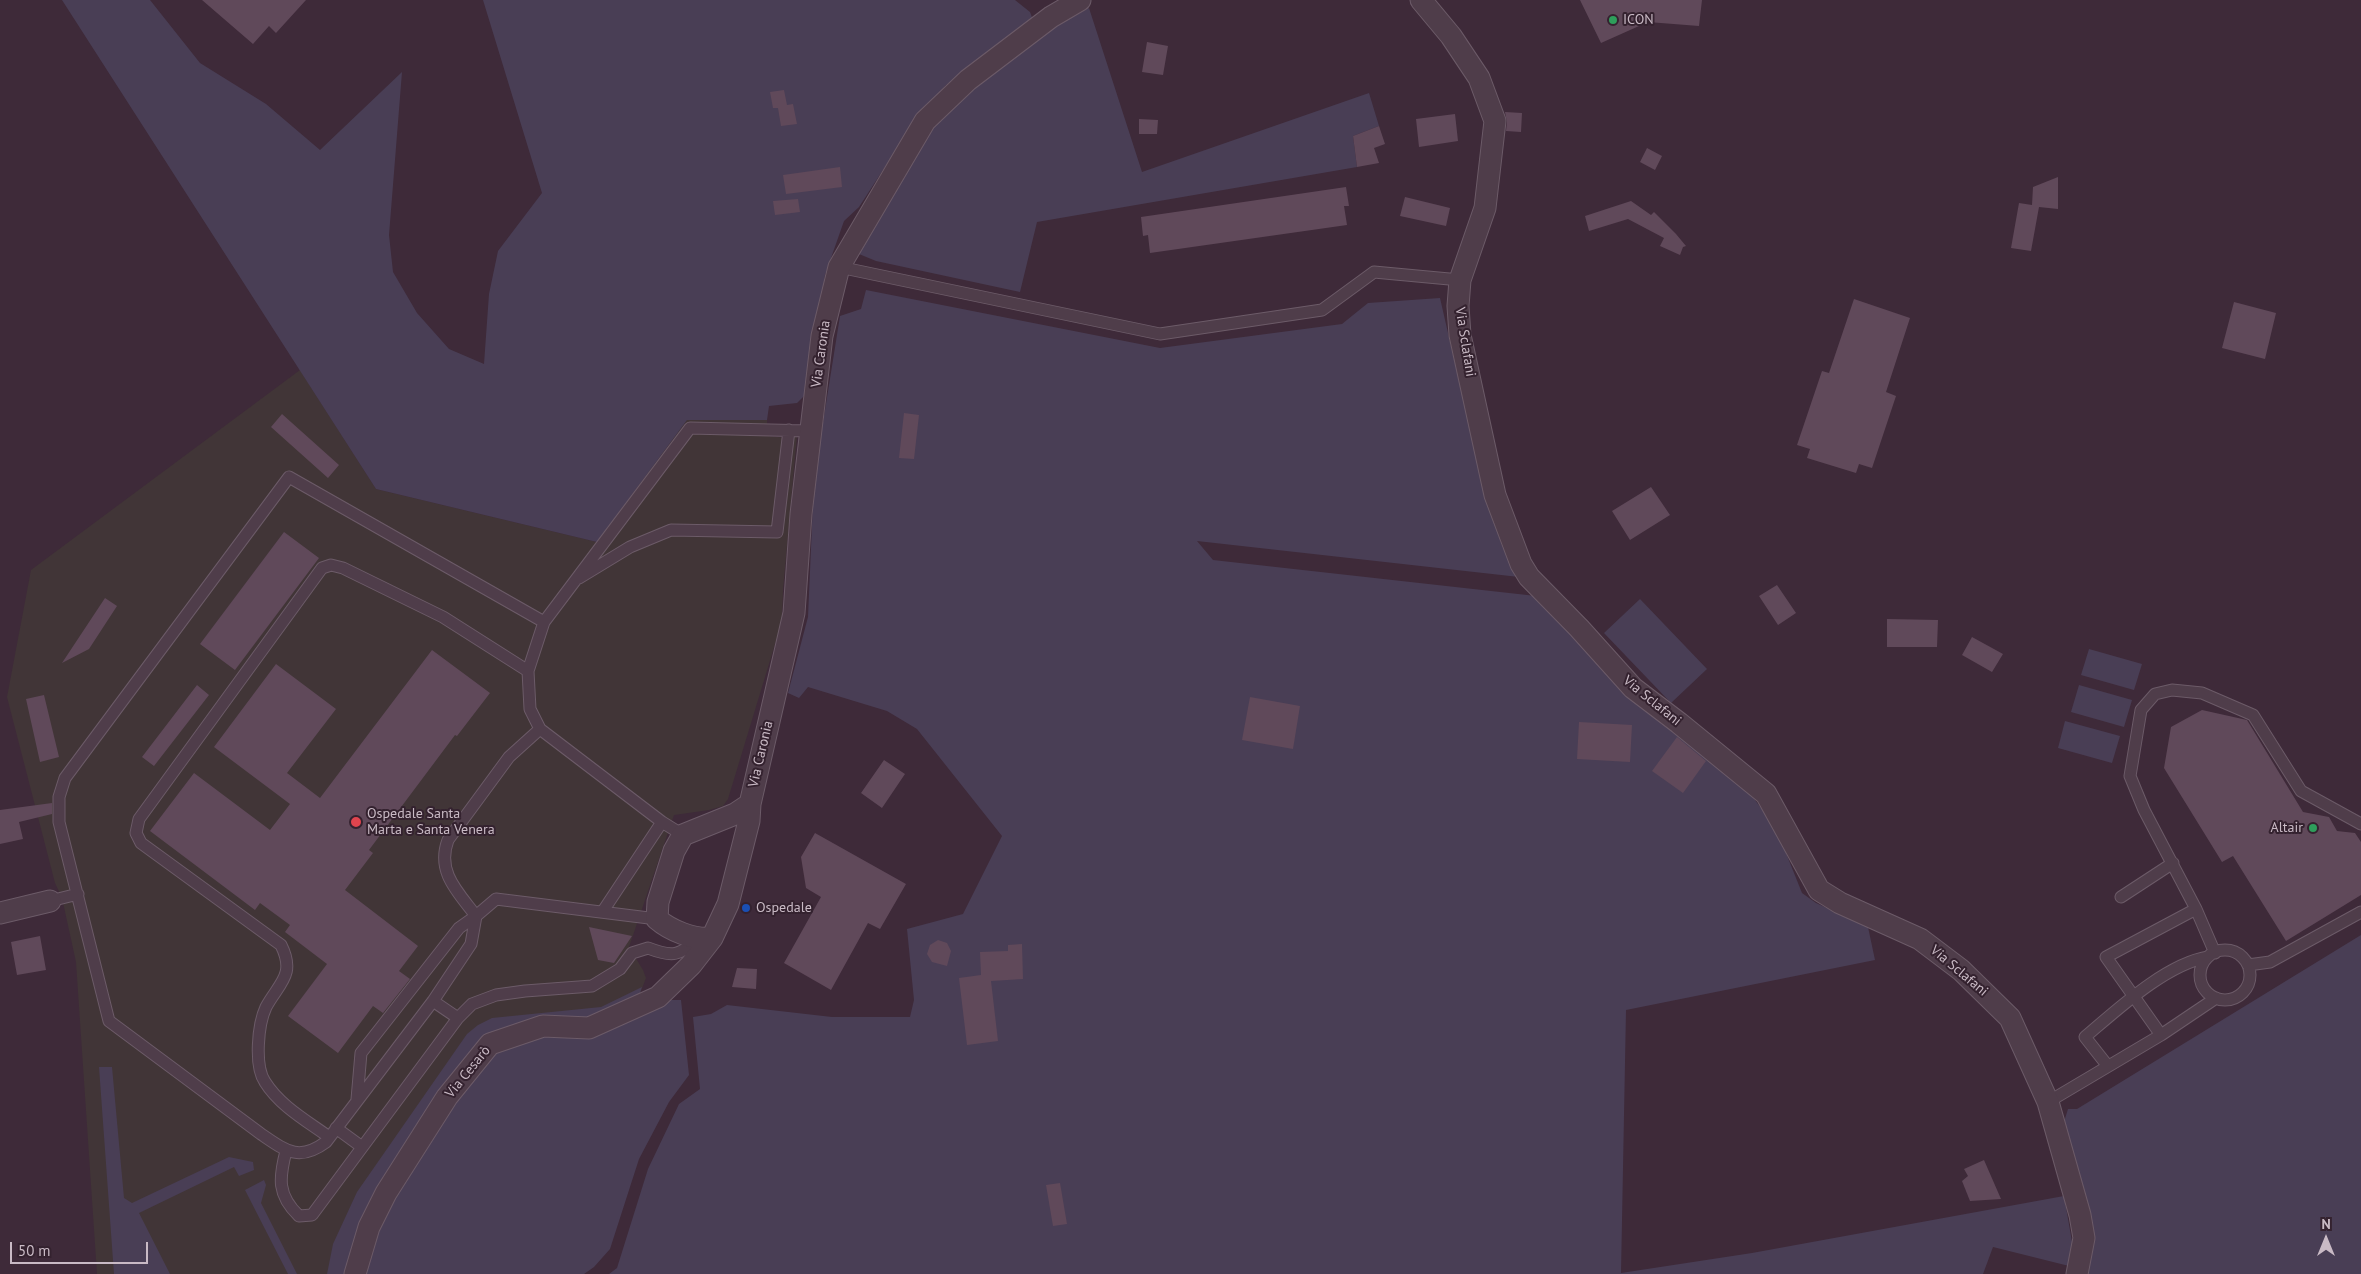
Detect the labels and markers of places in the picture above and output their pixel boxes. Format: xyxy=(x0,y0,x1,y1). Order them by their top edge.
place label: ICON xyxy=(1623,12,1654,28)
marker: ICON xyxy=(1607,14,1619,26)
place label: Ospedale Santa Marta e Santa Venera xyxy=(367,806,495,839)
marker: Ospedale Santa Marta e Santa Venera xyxy=(349,815,363,829)
place label: Altair xyxy=(2271,820,2303,836)
marker: Altair xyxy=(2307,822,2319,834)
place label: Ospedale xyxy=(756,900,812,916)
marker: Ospedale xyxy=(740,902,752,914)

